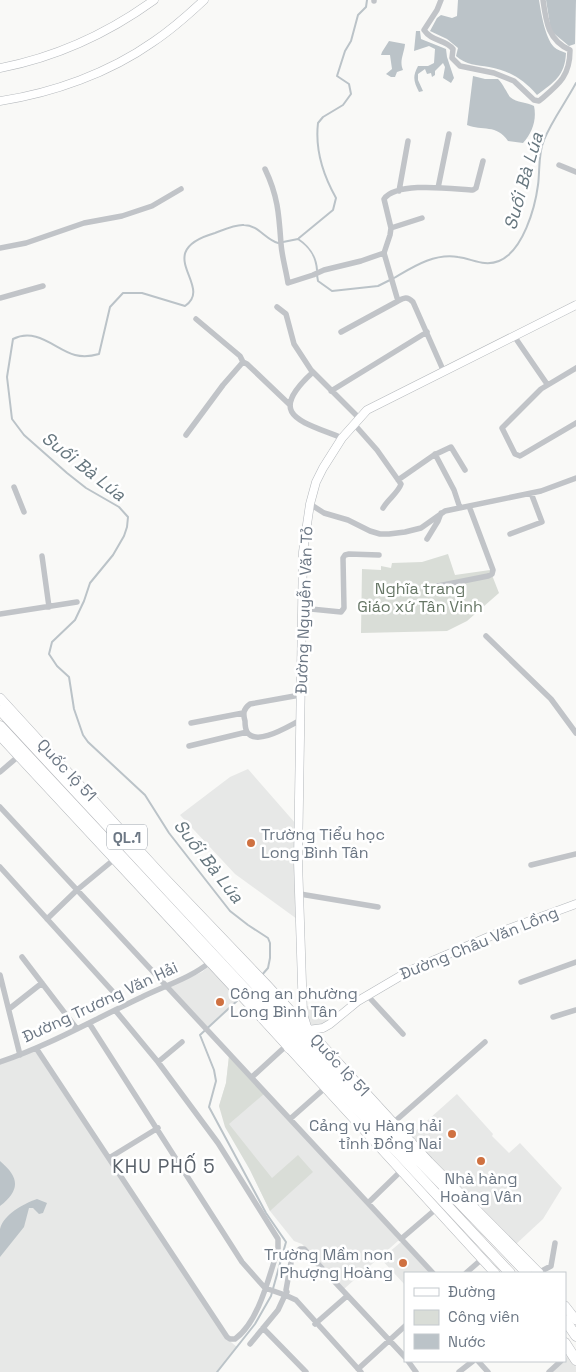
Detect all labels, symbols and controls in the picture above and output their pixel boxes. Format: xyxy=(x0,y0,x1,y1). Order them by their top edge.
water label: Suối Bà Lúa xyxy=(498,129,548,232)
water label: Suối Bà Lúa xyxy=(37,426,131,506)
street label: Đường Nguyễn Văn Tỏ xyxy=(291,525,317,695)
park label: Nghĩa trang Giáo xứ Tân Vinh xyxy=(357,578,483,617)
street label: Quốc lộ 51 xyxy=(33,734,101,806)
water label: Suối Bà Lúa xyxy=(169,814,249,908)
road number: QL.1 xyxy=(107,824,147,850)
place label: Trường Tiểu học Long Bình Tân xyxy=(261,824,385,863)
marker: Trường Tiểu học Long Bình Tân xyxy=(245,837,257,849)
street label: Đường Châu Văn Lồng xyxy=(397,902,561,984)
street label: Đường Trương Văn Hải xyxy=(19,957,181,1047)
place label: Công an phường Long Bình Tân xyxy=(230,983,358,1022)
marker: Công an phường Long Bình Tân xyxy=(214,996,226,1008)
street label: Quốc lộ 51 xyxy=(306,1029,374,1101)
place label: Cảng vụ Hàng hải tỉnh Đồng Nai xyxy=(309,1115,442,1154)
marker: Cảng vụ Hàng hải tỉnh Đồng Nai xyxy=(446,1128,458,1140)
district label: KHU PHỐ 5 xyxy=(112,1153,216,1179)
marker: Nhà hàng Hoàng Vân xyxy=(475,1155,487,1167)
place label: Nhà hàng Hoàng Vân xyxy=(440,1168,522,1207)
place label: Trường Mầm non Phượng Hoàng xyxy=(264,1244,393,1283)
marker: Trường Mầm non Phượng Hoàng xyxy=(397,1257,409,1269)
legend xyxy=(404,1272,566,1362)
text: Đường xyxy=(448,1282,496,1301)
text: Công viên xyxy=(448,1307,519,1326)
text: Nước xyxy=(448,1332,486,1351)

